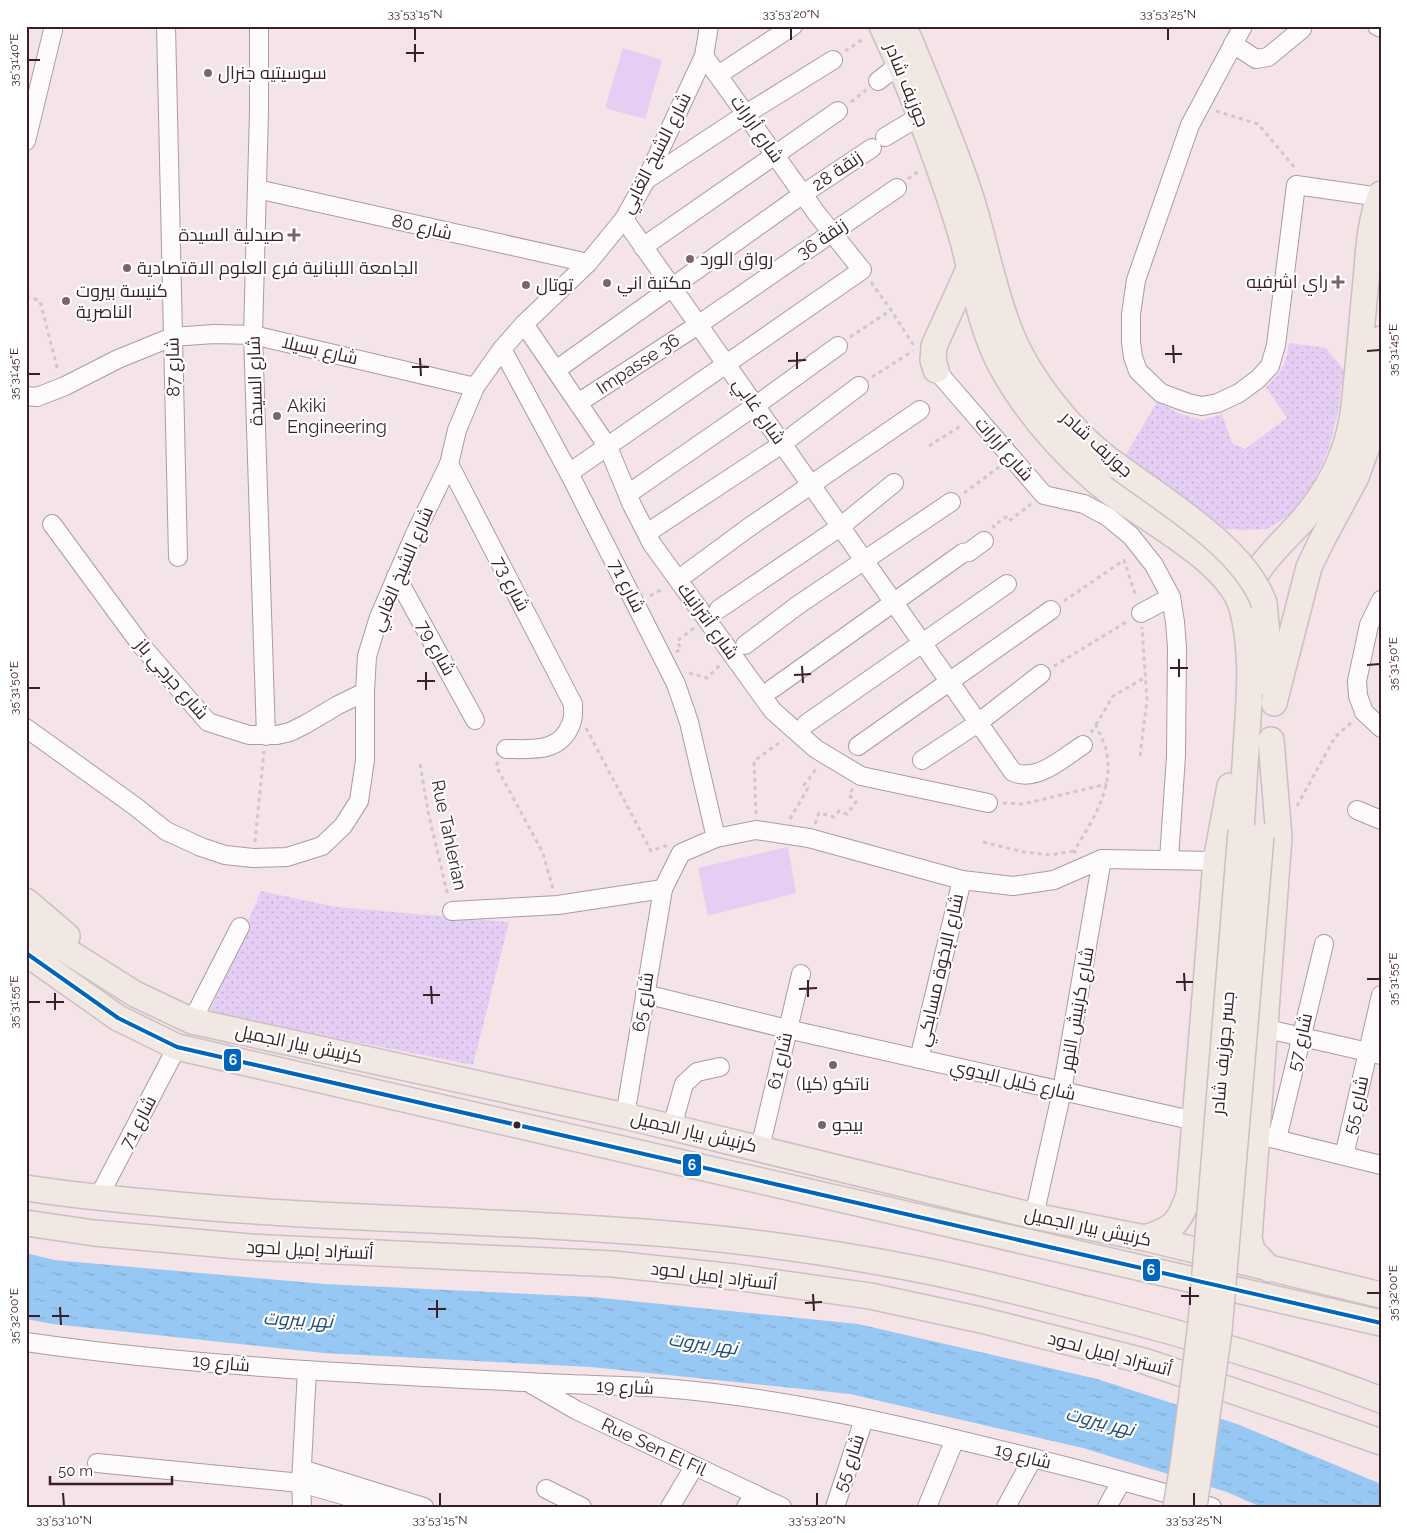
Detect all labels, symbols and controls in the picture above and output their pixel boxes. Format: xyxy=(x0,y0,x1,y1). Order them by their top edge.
text: 33°53'15"N xyxy=(387,7,443,21)
text: 33°53'20"N xyxy=(762,7,820,21)
text: 33°53'25"N xyxy=(1140,7,1196,21)
text: 35°31'40"E xyxy=(7,33,21,87)
street label: جوزيف شادر xyxy=(880,39,934,130)
place label: سوسيتيه جنرال xyxy=(218,62,327,84)
marker: سوسيتيه جنرال xyxy=(202,67,214,79)
street label: شارع الشيخ الغابي xyxy=(616,89,699,219)
street label: شارع أرارات xyxy=(725,91,788,168)
street label: زنقة 28 xyxy=(808,146,866,196)
street label: شارع 80 xyxy=(389,209,454,246)
street label: زنقة 36 xyxy=(792,214,852,264)
place label: صيدلية السيدة xyxy=(178,224,284,245)
marker: صيدلية السيدة xyxy=(288,229,300,241)
place label: رواق الورد xyxy=(700,248,773,271)
marker: رواق الورد xyxy=(684,253,696,265)
place label: الجامعة اللبنانية فرع العلوم الاقتصادية xyxy=(137,257,418,280)
marker: الجامعة اللبنانية فرع العلوم الاقتصادية xyxy=(121,262,133,274)
place label: راي اشرفيه xyxy=(1246,271,1328,296)
place label: مكتبة اني xyxy=(617,272,692,297)
place label: توتال xyxy=(536,274,574,296)
marker: راي اشرفيه xyxy=(1332,276,1344,288)
marker: مكتبة اني xyxy=(601,277,613,289)
marker: توتال xyxy=(520,279,532,291)
place label: كنيسة بيروت الناصرية xyxy=(76,280,168,323)
marker: كنيسة بيروت الناصرية xyxy=(60,295,72,307)
text: 35°31'45"E xyxy=(1386,324,1400,376)
street label: Impasse 36 xyxy=(592,329,683,398)
street label: شارع بسيلا xyxy=(280,331,360,370)
street label: شارع السيدة xyxy=(242,336,269,426)
street label: شارع 87 xyxy=(161,337,186,397)
text: 35°31'45"E xyxy=(7,348,21,400)
street label: شارع غابي xyxy=(726,374,790,450)
place label: Akiki Engineering xyxy=(287,395,387,437)
street label: جوزيف شادر xyxy=(1056,406,1137,482)
marker: Akiki Engineering xyxy=(271,410,283,422)
street label: شارع أرارات xyxy=(969,412,1038,486)
street label: شارع الشيخ الغابي xyxy=(366,503,441,636)
street label: شارع 73 xyxy=(487,553,534,616)
street label: شارع 71 xyxy=(603,556,650,617)
street label: شارع أنترانيك xyxy=(672,578,743,664)
street label: شارع 79 xyxy=(411,617,460,680)
street label: شارع جرجي باز xyxy=(128,633,213,726)
text: 35°31'50"E xyxy=(1386,637,1400,691)
text: 35°31'50"E xyxy=(7,661,21,715)
street label: Rue Tahlerian xyxy=(428,778,471,892)
street label: شارع الإخوة مسابكي xyxy=(912,891,971,1049)
street label: شارع كرنيش النهر xyxy=(1055,945,1100,1074)
text: 35°31'55"E xyxy=(1386,952,1400,1006)
street label: شارع 65 xyxy=(627,971,660,1034)
text: 35°31'55"E xyxy=(7,975,21,1029)
street label: جسر جوزيف شادر xyxy=(1207,990,1239,1117)
street label: شارع 57 xyxy=(1283,1011,1318,1073)
street label: كرنيش بيار الجميل xyxy=(234,1020,364,1068)
street label: شارع 61 xyxy=(763,1030,798,1092)
line badge: 6 xyxy=(223,1048,242,1072)
text: 6 xyxy=(229,1052,237,1068)
street label: شارع خليل البدوي xyxy=(947,1055,1078,1108)
marker: ناتكو (كيا) xyxy=(827,1059,839,1071)
place label: ناتكو (كيا) xyxy=(796,1073,870,1095)
street label: شارع 55 xyxy=(1339,1074,1374,1136)
street label: شارع 71 xyxy=(115,1092,162,1153)
street label: كرنيش بيار الجميل xyxy=(629,1107,759,1157)
place label: بيجو xyxy=(832,1114,863,1136)
marker: بيجو xyxy=(816,1119,828,1131)
unlabelled marker xyxy=(512,1120,522,1130)
line badge: 6 xyxy=(682,1153,702,1177)
text: 6 xyxy=(688,1157,696,1173)
street label: كرنيش بيار الجميل xyxy=(1023,1203,1153,1251)
street label: أتستراد إميل لحود xyxy=(246,1236,374,1264)
street label: أتستراد إميل لحود xyxy=(649,1257,779,1295)
line badge: 6 xyxy=(1142,1258,1161,1282)
text: 6 xyxy=(1147,1262,1155,1278)
text: 35°32'00"E xyxy=(1386,1265,1400,1321)
text: 35°32'00"E xyxy=(7,1288,21,1344)
water label: نهر بيروت xyxy=(263,1306,335,1333)
water label: نهر بيروت xyxy=(667,1327,741,1360)
street label: أتستراد إميل لحود xyxy=(1045,1327,1175,1381)
street label: شارع 19 xyxy=(191,1350,251,1377)
street label: شارع 19 xyxy=(596,1375,654,1400)
water label: نهر بيروت xyxy=(1063,1402,1138,1442)
street label: Rue Sen El Fil xyxy=(598,1413,710,1480)
street label: شارع 55 xyxy=(829,1431,870,1495)
street label: شارع 19 xyxy=(992,1438,1054,1475)
scale bar xyxy=(50,1453,172,1485)
text: 50 m xyxy=(58,1462,93,1480)
text: 33°53'10"N xyxy=(36,1513,92,1527)
text: 33°53'15"N xyxy=(412,1513,468,1527)
text: 33°53'20"N xyxy=(788,1513,846,1527)
text: 33°53'25"N xyxy=(1166,1513,1222,1527)

